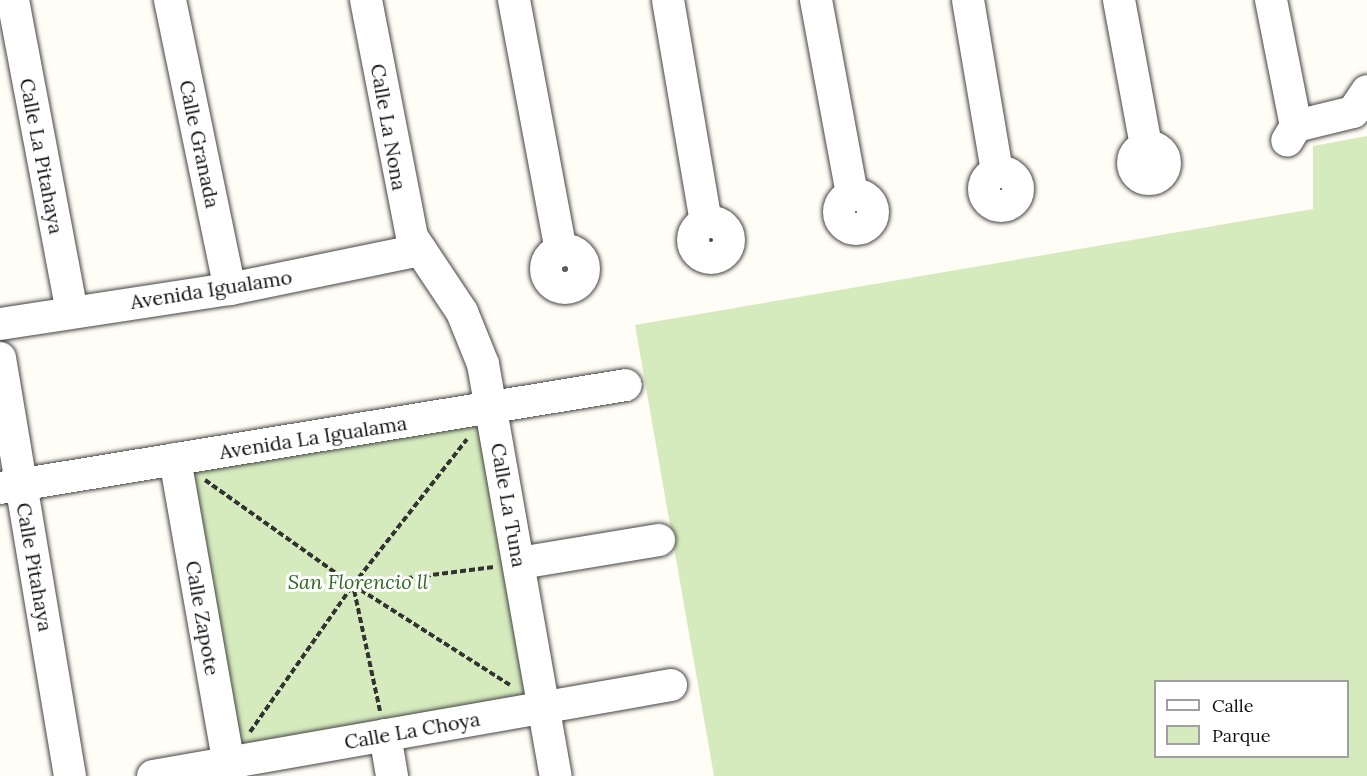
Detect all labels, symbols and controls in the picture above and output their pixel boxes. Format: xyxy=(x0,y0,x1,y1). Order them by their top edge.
street label: Calle La Nona xyxy=(366,62,412,192)
street label: Calle La Pitahaya xyxy=(15,76,69,236)
street label: Calle Granada xyxy=(175,78,225,210)
street label: Avenida Igualamo xyxy=(128,264,294,314)
street label: Avenida La Igualama xyxy=(218,410,408,464)
street label: Calle La Tuna xyxy=(486,441,532,569)
street label: Calle Pitahaya xyxy=(12,501,58,633)
street label: Calle Zapote xyxy=(181,559,225,677)
park label: San Florencio ll xyxy=(288,569,428,593)
legend xyxy=(1154,680,1349,758)
text: Calle xyxy=(1212,694,1253,717)
street label: Calle La Choya xyxy=(342,706,482,754)
text: Parque xyxy=(1212,724,1271,747)

